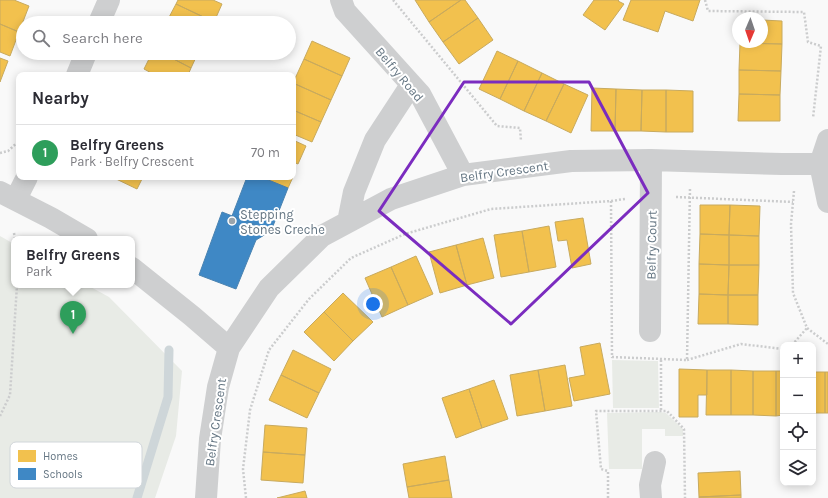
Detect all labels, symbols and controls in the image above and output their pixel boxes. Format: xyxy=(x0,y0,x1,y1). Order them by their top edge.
north arrow xyxy=(732,12,768,48)
search box xyxy=(16,16,296,60)
icon: search xyxy=(30,27,52,49)
text: Search here xyxy=(62,29,143,47)
street label: Belfry Road xyxy=(372,44,427,105)
text: Nearby xyxy=(32,88,89,108)
text: Belfry Greens xyxy=(70,136,164,154)
text: 1 xyxy=(43,145,47,160)
text: 70 m xyxy=(251,145,280,160)
text: Park · Belfry Crescent xyxy=(70,154,194,169)
street label: Belfry Crescent xyxy=(459,158,549,185)
place label: Stepping Stones Creche xyxy=(240,207,325,237)
street label: Belfry Court xyxy=(643,210,660,280)
marker: Stepping Stones Creche xyxy=(227,216,237,226)
popup xyxy=(11,236,135,288)
text: Belfry Greens xyxy=(26,246,120,264)
text: Park xyxy=(26,264,52,279)
your location xyxy=(363,294,383,314)
pin: 1 xyxy=(60,301,86,334)
map controls xyxy=(780,342,816,486)
button: + xyxy=(780,342,816,378)
street label: Belfry Crescent xyxy=(202,377,229,467)
button: − xyxy=(780,378,816,414)
button: locate xyxy=(780,414,816,450)
legend xyxy=(10,442,142,488)
text: Homes xyxy=(43,450,78,463)
button: layers xyxy=(780,450,816,486)
text: Schools xyxy=(43,468,83,481)

